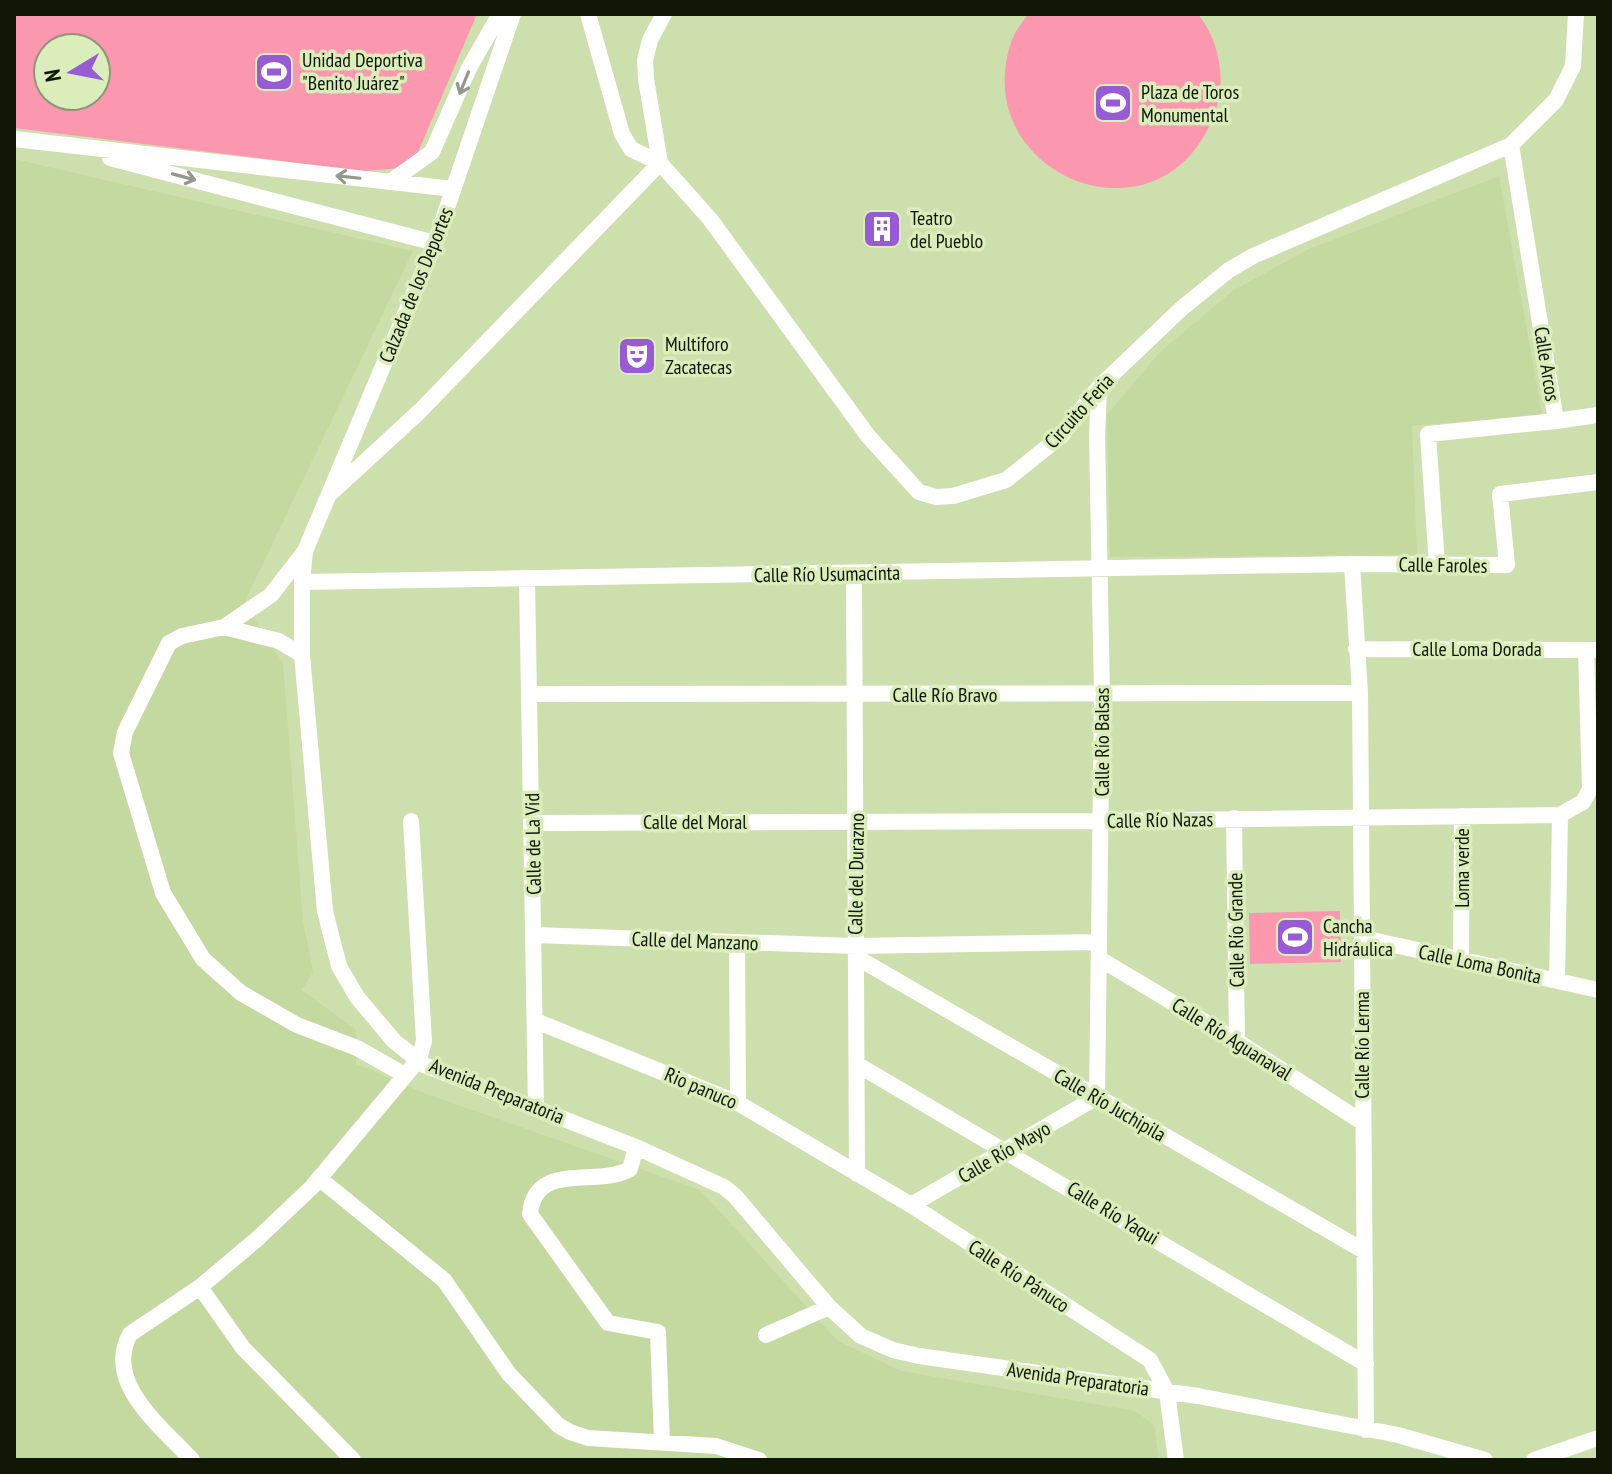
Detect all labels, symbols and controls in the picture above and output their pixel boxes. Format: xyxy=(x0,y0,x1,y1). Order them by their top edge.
north arrow xyxy=(32,32,112,112)
place label: Unidad Deportiva "Benito Juárez" xyxy=(302,47,423,96)
sports icon: Unidad Deportiva "Benito Juárez" xyxy=(253,51,295,93)
text: N xyxy=(37,67,67,84)
one-way arrow xyxy=(455,70,470,95)
place label: Plaza de Toros Monumental xyxy=(1141,79,1239,128)
sports icon: Plaza de Toros Monumental xyxy=(1092,82,1134,124)
one-way arrow xyxy=(335,169,362,184)
one-way arrow xyxy=(171,171,197,186)
street label: Calzada de los Deportes xyxy=(373,203,459,367)
place label: Teatro del Pueblo xyxy=(910,205,983,254)
building icon: Teatro del Pueblo xyxy=(861,208,903,250)
street label: Calle Arcos xyxy=(1528,325,1566,403)
place label: Multiforo Zacatecas xyxy=(665,331,732,380)
theatre icon: Multiforo Zacatecas xyxy=(616,335,658,377)
street label: Circuito Feria xyxy=(1039,368,1119,454)
street label: Calle Faroles xyxy=(1398,551,1488,579)
street label: Calle Río Usumacinta xyxy=(754,560,900,588)
street label: Calle Loma Dorada xyxy=(1412,636,1542,662)
street label: Calle Río Bravo xyxy=(893,682,997,708)
street label: Calle Río Balsas xyxy=(1089,687,1115,797)
street label: Calle de La Vid xyxy=(519,793,547,895)
street label: Calle Río Nazas xyxy=(1107,806,1214,834)
street label: Calle del Moral xyxy=(643,809,747,835)
street label: Calle del Durazno xyxy=(842,813,870,935)
street label: Loma verde xyxy=(1449,828,1475,908)
street label: Calle Río Grande xyxy=(1222,873,1250,987)
place label: Cancha Hidráulica xyxy=(1323,913,1393,962)
sports icon: Cancha Hidráulica xyxy=(1274,916,1316,958)
street label: Calle del Manzano xyxy=(631,926,759,956)
street label: Calle Loma Bonita xyxy=(1416,938,1544,990)
street label: Calle Río Lerma xyxy=(1349,991,1375,1099)
street label: Calle Río Aguanaval xyxy=(1167,992,1297,1086)
street label: Avenida Preparatoria xyxy=(426,1052,568,1130)
street label: Rio panuco xyxy=(661,1061,741,1115)
street label: Calle Río Juchipila xyxy=(1049,1062,1171,1148)
street label: Calle Río Mayo xyxy=(953,1115,1055,1189)
street label: Calle Río Yaqui xyxy=(1062,1175,1164,1251)
street label: Calle Río Pánuco xyxy=(964,1234,1074,1318)
street label: Avenida Preparatoria xyxy=(1005,1356,1151,1402)

